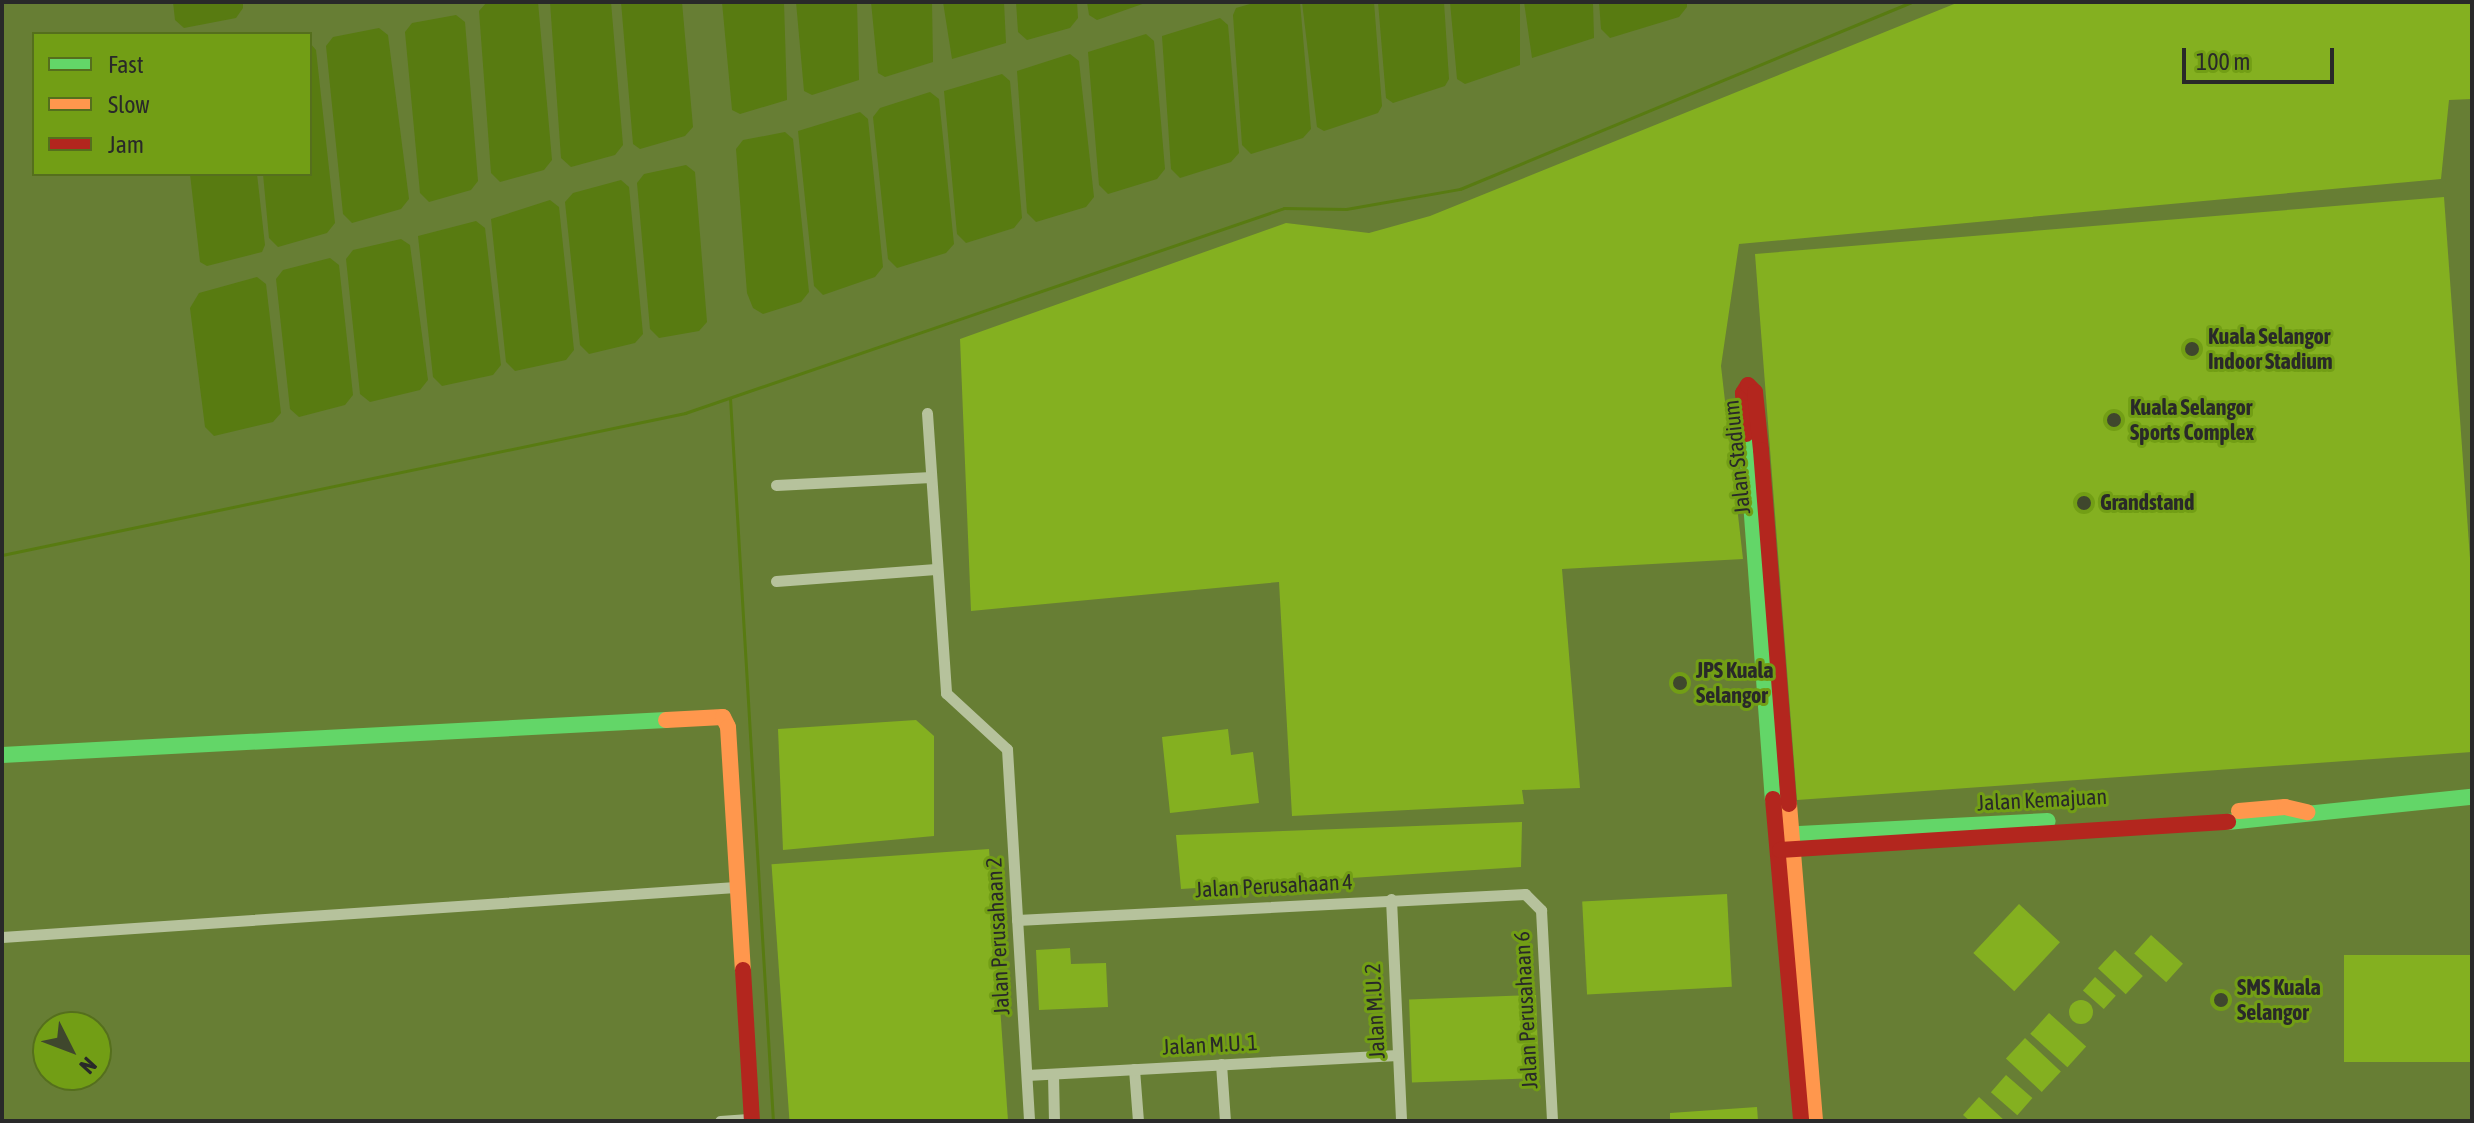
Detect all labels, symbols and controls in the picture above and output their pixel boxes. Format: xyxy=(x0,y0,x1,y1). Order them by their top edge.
legend xyxy=(32,32,312,176)
scale bar xyxy=(2186,32,2338,82)
text: 100 m xyxy=(2196,48,2250,75)
text: Fast xyxy=(108,51,144,78)
text: Slow xyxy=(108,91,150,118)
text: Jam xyxy=(108,131,144,158)
place label: Kuala Selangor Indoor Stadium xyxy=(2208,323,2333,374)
marker: Kuala Selangor Indoor Stadium xyxy=(2183,340,2201,358)
place label: Kuala Selangor Sports Complex xyxy=(2130,394,2254,446)
street label: Jalan Stadium xyxy=(1718,399,1756,515)
marker: Kuala Selangor Sports Complex xyxy=(2105,411,2123,429)
place label: Grandstand xyxy=(2100,490,2194,516)
marker: Grandstand xyxy=(2075,494,2093,512)
place label: JPS Kuala Selangor xyxy=(1696,657,1774,708)
marker: JPS Kuala Selangor xyxy=(1671,674,1689,692)
street label: Jalan Kemajuan xyxy=(1976,783,2108,817)
street label: Jalan Perusahaan 2 xyxy=(981,857,1015,1015)
street label: Jalan Perusahaan 4 xyxy=(1195,869,1353,903)
street label: Jalan Perusahaan 6 xyxy=(1509,931,1543,1089)
street label: Jalan M.U. 2 xyxy=(1359,963,1391,1059)
place label: SMS Kuala Selangor xyxy=(2237,974,2321,1026)
marker: SMS Kuala Selangor xyxy=(2212,991,2230,1009)
north arrow xyxy=(32,1011,112,1091)
street label: Jalan M.U. 1 xyxy=(1162,1029,1258,1061)
text: N xyxy=(74,1052,102,1079)

